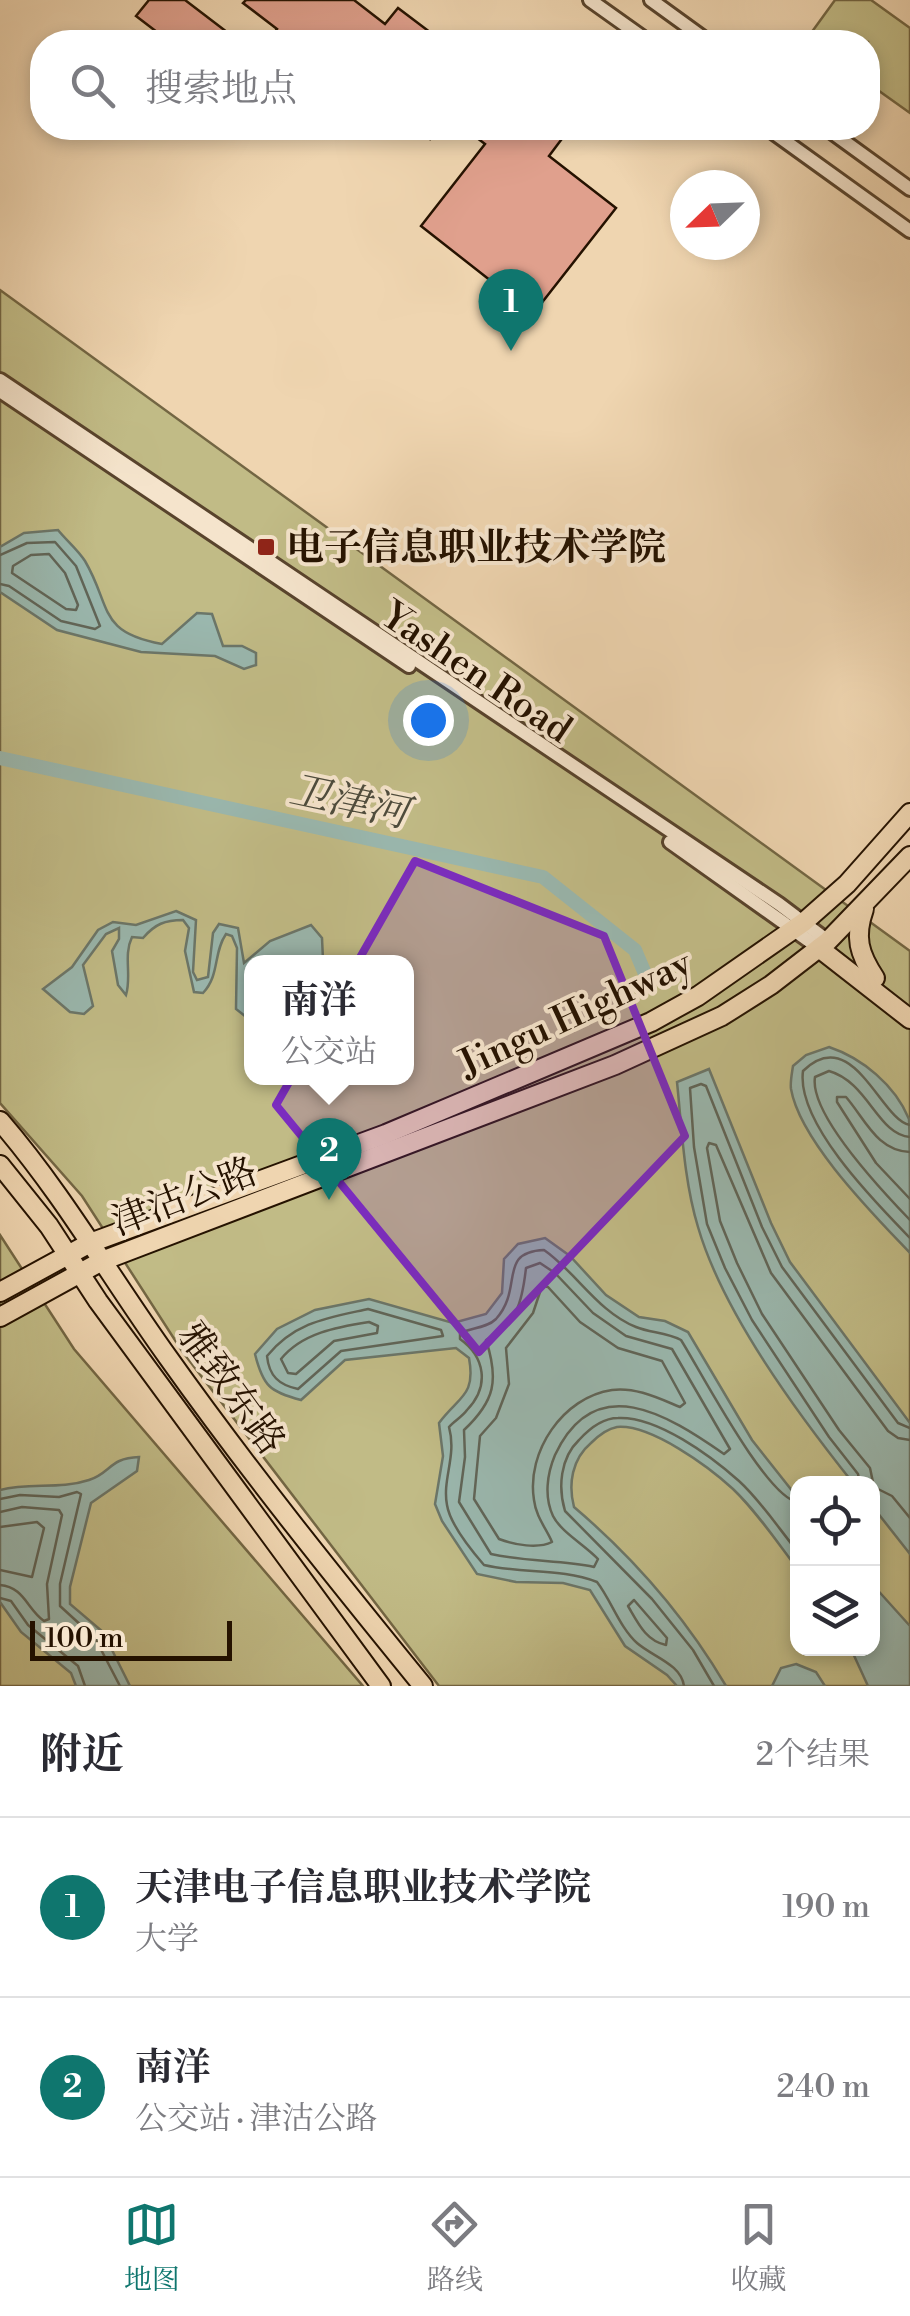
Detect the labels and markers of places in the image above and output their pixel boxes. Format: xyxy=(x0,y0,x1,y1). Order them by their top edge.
pin: 1 xyxy=(478,268,544,351)
place label: 电子信息职业技术学院 xyxy=(286,525,666,572)
marker: 电子信息职业技术学院 xyxy=(255,536,277,558)
pin: 2 xyxy=(296,1118,362,1200)

